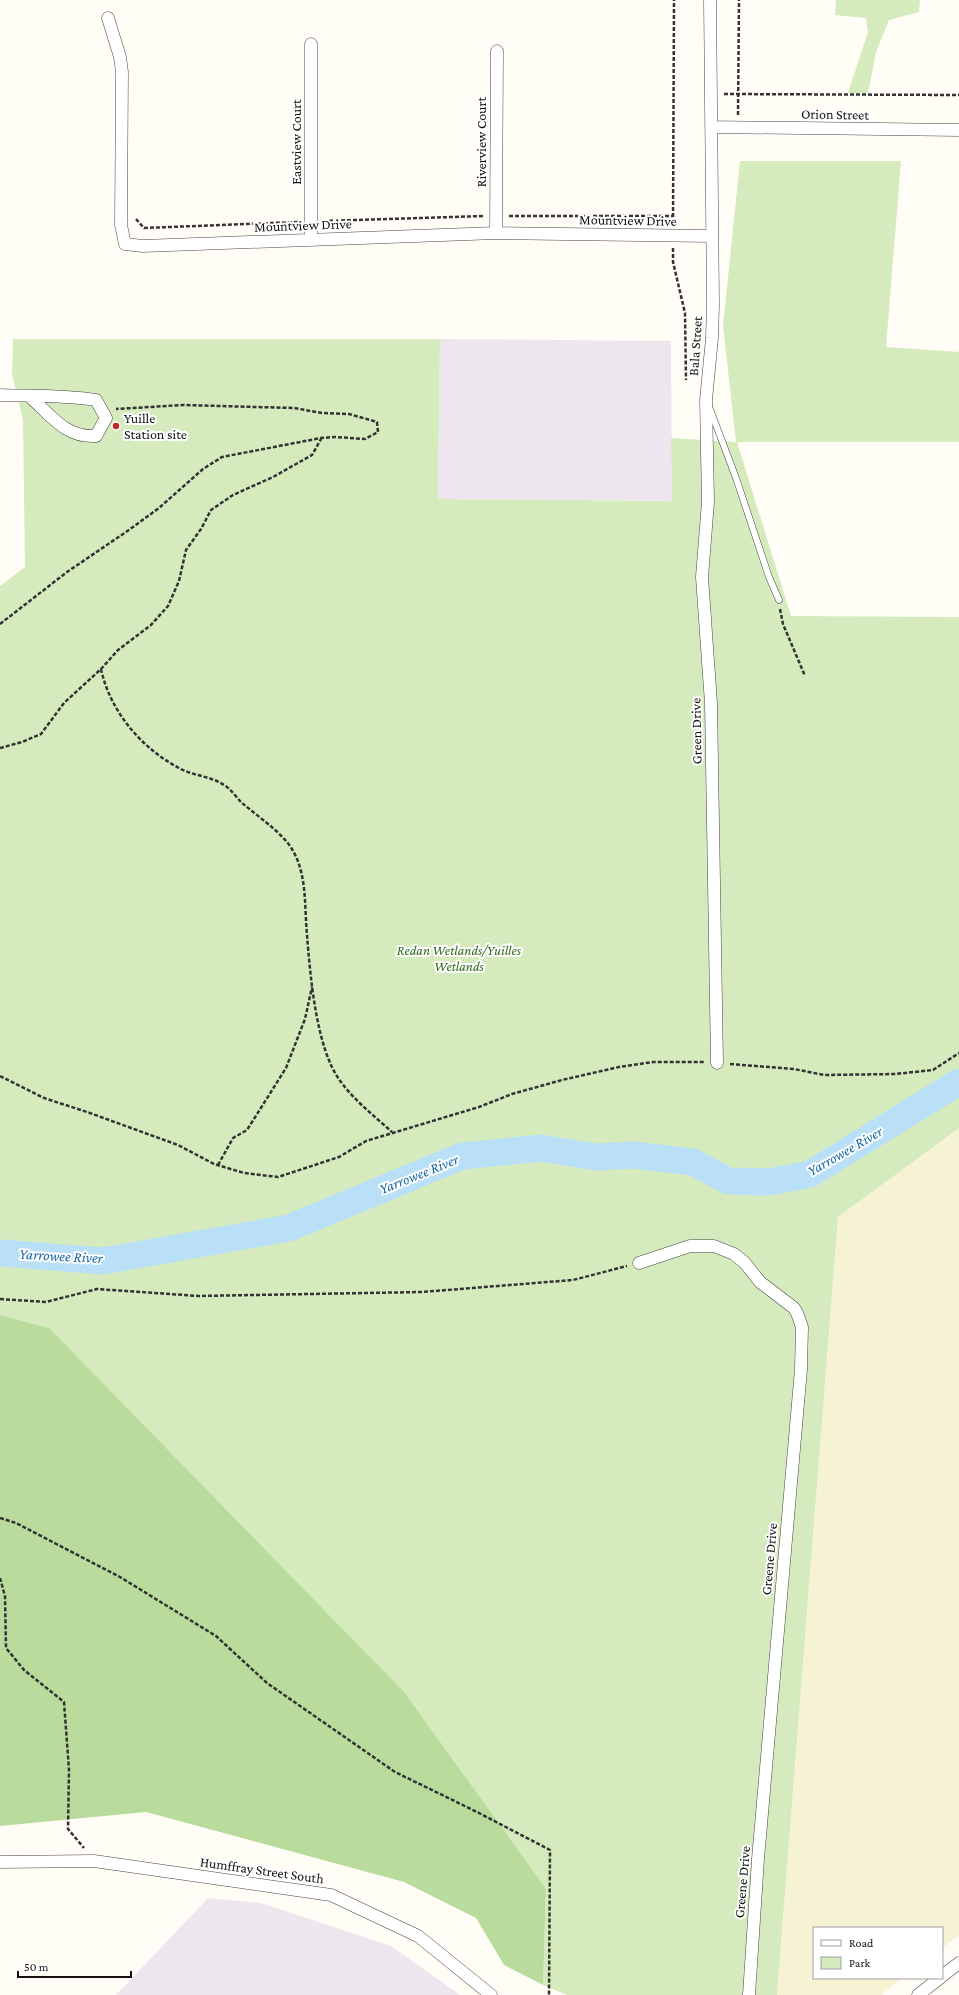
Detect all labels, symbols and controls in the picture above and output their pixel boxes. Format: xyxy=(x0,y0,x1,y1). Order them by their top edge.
street label: Riverview Court xyxy=(473,97,489,187)
street label: Eastview Court xyxy=(288,99,304,185)
street label: Orion Street xyxy=(801,105,869,123)
street label: Mountview Drive xyxy=(579,211,677,229)
street label: Mountview Drive xyxy=(254,215,352,235)
street label: Bala Street xyxy=(685,315,705,376)
place label: Yuille Station site xyxy=(124,410,187,442)
marker: Yuille Station site xyxy=(111,421,121,431)
street label: Green Drive xyxy=(687,698,705,764)
park label: Redan Wetlands/Yuilles Wetlands xyxy=(397,942,522,974)
water label: Yarrowee River xyxy=(805,1123,886,1179)
water label: Yarrowee River xyxy=(377,1151,462,1197)
water label: Yarrowee River xyxy=(19,1246,104,1266)
street label: Greene Drive xyxy=(758,1522,780,1596)
street label: Greene Drive xyxy=(731,1845,753,1919)
street label: Humffray Street South xyxy=(199,1853,325,1887)
legend xyxy=(813,1927,943,1979)
text: Road xyxy=(849,1936,874,1950)
scale bar xyxy=(18,1953,131,1979)
text: Park xyxy=(849,1956,871,1970)
text: 50 m xyxy=(24,1960,49,1974)

